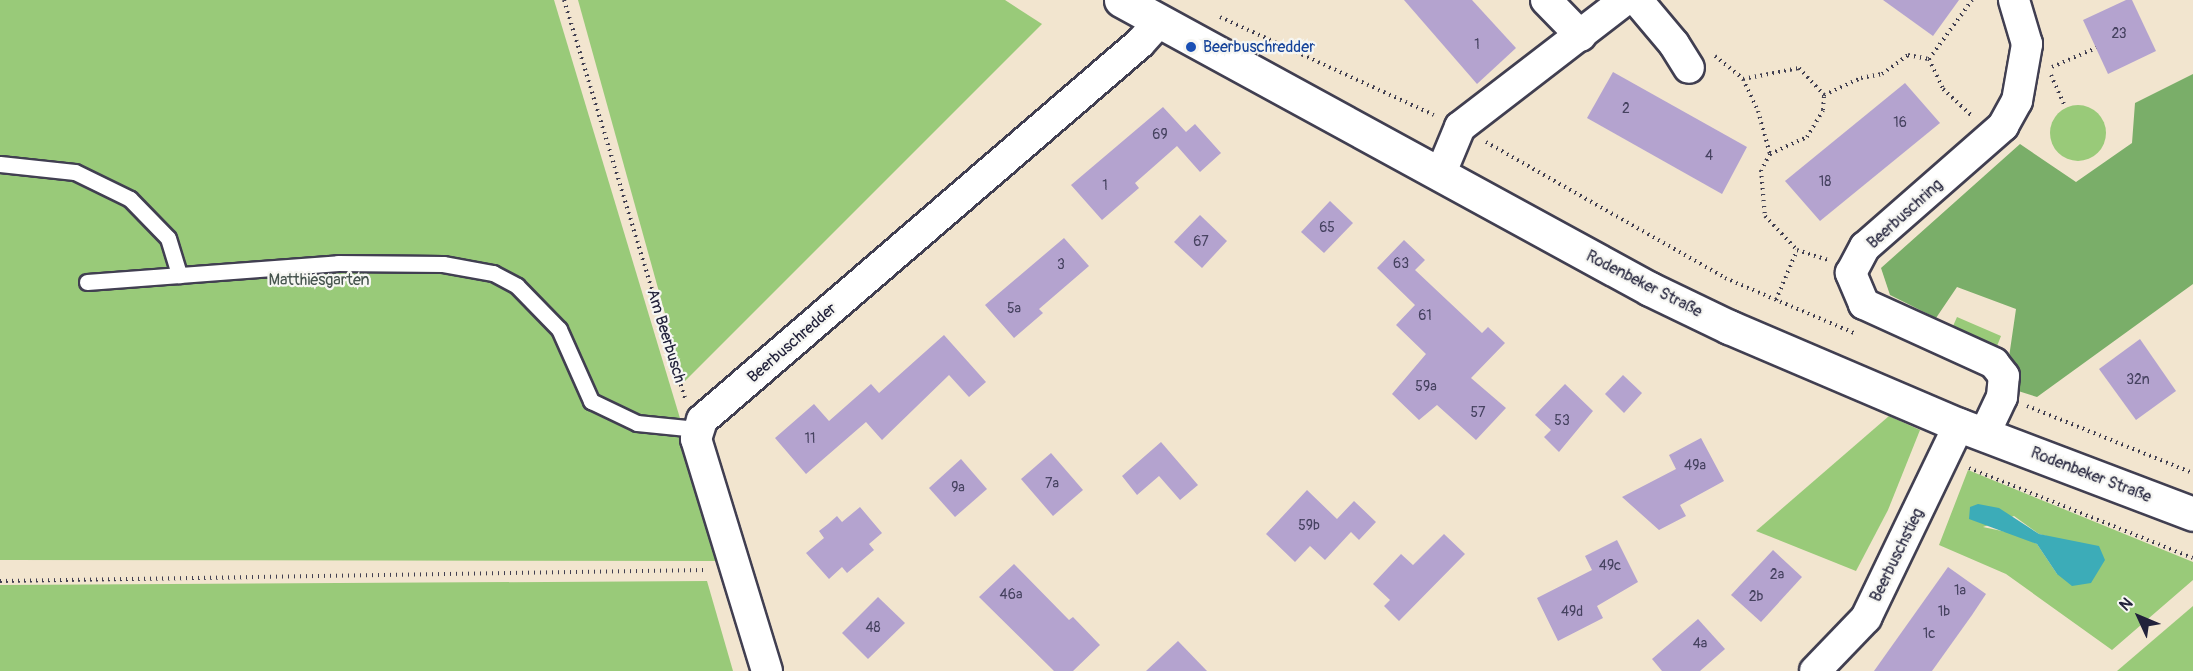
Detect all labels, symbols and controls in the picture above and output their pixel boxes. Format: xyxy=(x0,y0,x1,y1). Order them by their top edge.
house number: 23 xyxy=(2111,26,2127,42)
place label: Beerbuschredder xyxy=(1203,37,1315,57)
house number: 1 xyxy=(1474,37,1480,53)
marker: Beerbuschredder xyxy=(1184,40,1198,54)
house number: 2 xyxy=(1622,101,1630,117)
house number: 16 xyxy=(1893,115,1907,131)
house number: 69 xyxy=(1152,127,1168,143)
house number: 4 xyxy=(1705,148,1713,164)
house number: 18 xyxy=(1819,174,1831,190)
street label: Beerbuschring xyxy=(1863,175,1947,253)
house number: 1 xyxy=(1102,178,1108,194)
house number: 65 xyxy=(1319,220,1335,236)
house number: 67 xyxy=(1193,234,1209,250)
street label: Rodenbeker Straße xyxy=(1583,246,1705,322)
house number: 63 xyxy=(1393,256,1409,272)
house number: 3 xyxy=(1057,257,1065,273)
park label: Matthiesgarten xyxy=(268,270,370,290)
street label: Am Beerbusch xyxy=(643,287,689,385)
street label: Beerbuschredder xyxy=(743,299,841,387)
house number: 5a xyxy=(1007,301,1021,317)
house number: 61 xyxy=(1418,308,1432,324)
house number: 32n xyxy=(2126,372,2150,388)
house number: 59a xyxy=(1415,379,1437,395)
house number: 57 xyxy=(1471,405,1485,421)
house number: 53 xyxy=(1554,413,1570,429)
house number: 11 xyxy=(805,431,815,447)
street label: Rodenbeker Straße xyxy=(2028,443,2154,507)
house number: 49a xyxy=(1684,458,1706,474)
house number: 7a xyxy=(1045,476,1059,492)
house number: 9a xyxy=(951,480,965,496)
street label: Beerbuschstieg xyxy=(1866,505,1928,605)
house number: 59b xyxy=(1298,518,1320,534)
house number: 49c xyxy=(1599,558,1621,574)
house number: 2a xyxy=(1770,567,1784,583)
house number: 1a xyxy=(1954,583,1966,599)
house number: 46a xyxy=(1000,587,1022,603)
north arrow xyxy=(2109,587,2169,647)
house number: 2b xyxy=(1749,589,1763,605)
text: N xyxy=(2115,594,2137,615)
house number: 49d xyxy=(1561,604,1583,620)
house number: 1b xyxy=(1938,604,1950,620)
house number: 48 xyxy=(865,620,881,636)
house number: 1c xyxy=(1923,626,1935,642)
house number: 4a xyxy=(1693,636,1707,652)

